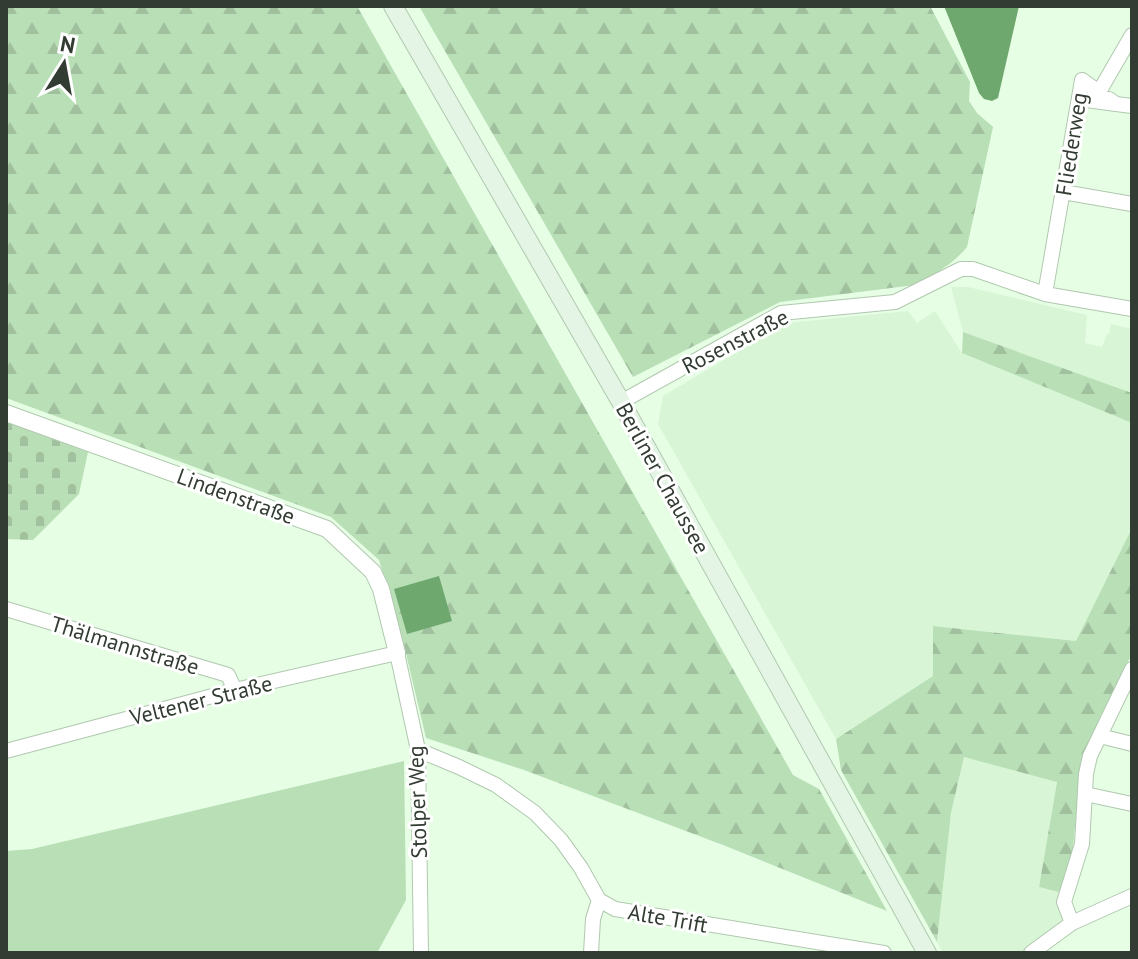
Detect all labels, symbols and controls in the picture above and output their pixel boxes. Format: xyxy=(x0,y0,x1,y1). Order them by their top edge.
north arrow xyxy=(24,24,104,104)
text: N xyxy=(58,29,78,59)
street label: Fliederweg xyxy=(1049,90,1093,198)
street label: Rosenstraße xyxy=(677,302,793,380)
street label: Berliner Chaussee xyxy=(610,398,716,558)
street label: Lindenstraße xyxy=(173,462,299,530)
street label: Thälmannstraße xyxy=(47,609,203,681)
street label: Veltener Straße xyxy=(126,669,275,731)
street label: Stolper Weg xyxy=(401,745,433,859)
street label: Alte Trift xyxy=(626,897,710,939)

